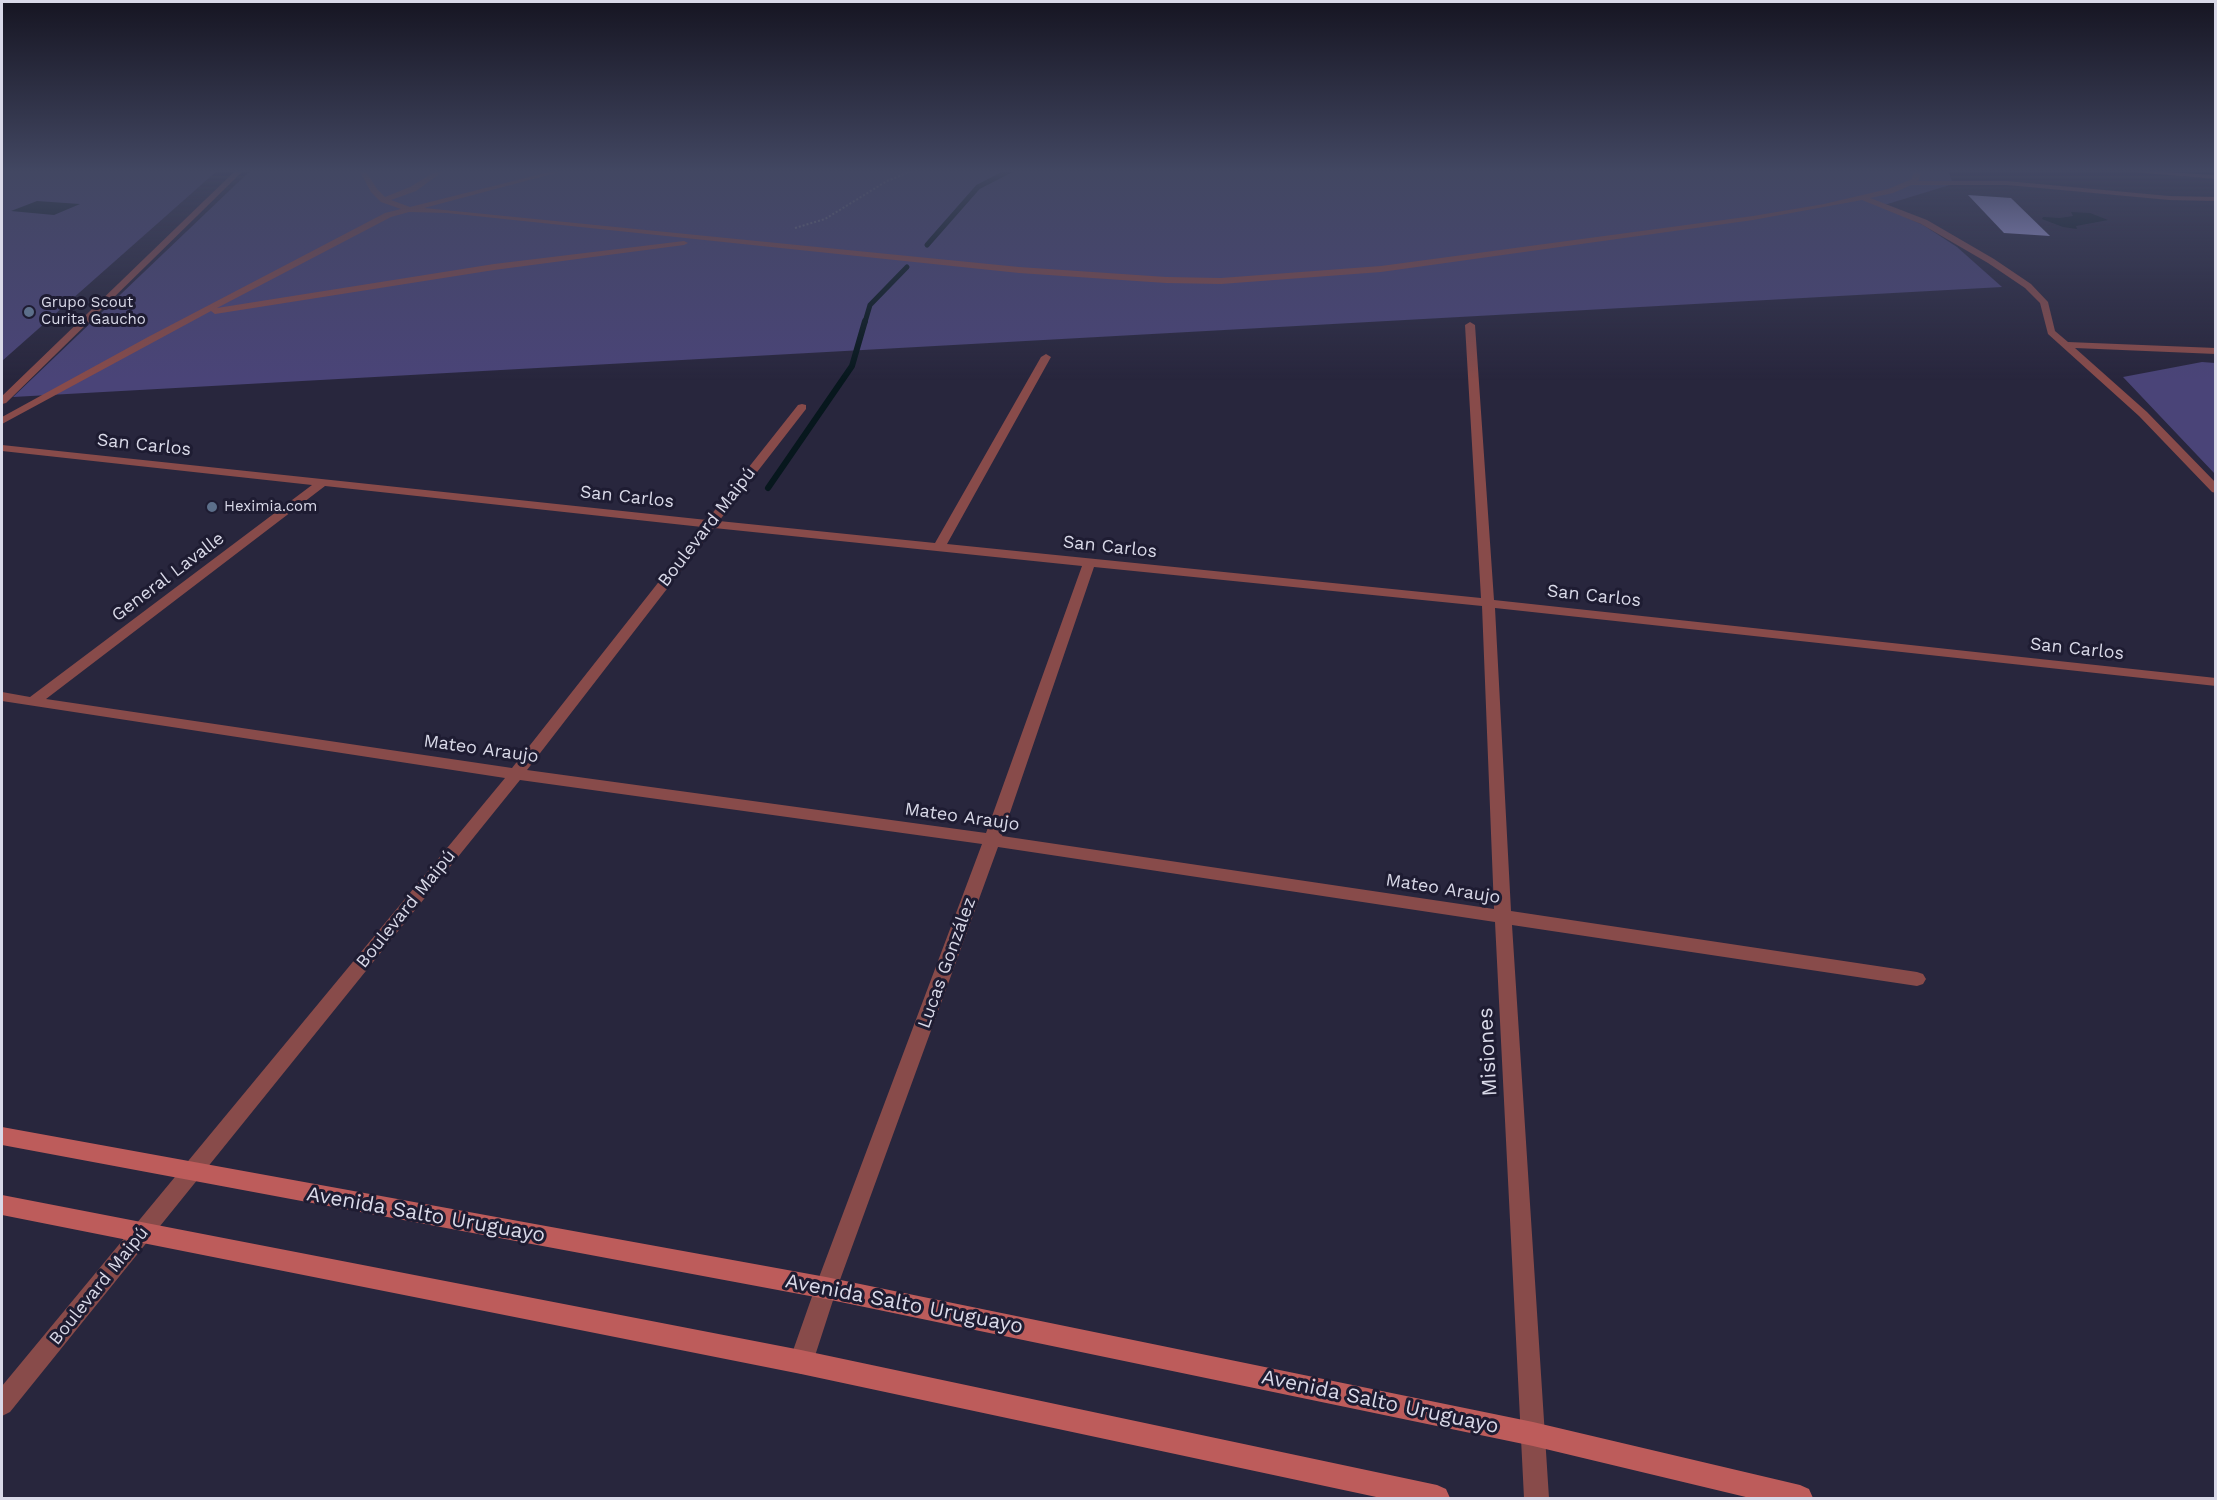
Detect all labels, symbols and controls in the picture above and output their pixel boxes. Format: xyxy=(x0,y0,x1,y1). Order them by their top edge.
place label: Grupo Scout Curita Gaucho xyxy=(41,294,146,329)
marker: Grupo Scout Curita Gaucho xyxy=(22,305,36,319)
street label: San Carlos xyxy=(96,429,192,461)
street label: Boulevard Maipú xyxy=(654,463,760,591)
street label: San Carlos xyxy=(579,481,675,513)
place label: Heximia.com xyxy=(224,498,317,516)
marker: Heximia.com xyxy=(205,500,219,514)
street label: General Lavalle xyxy=(107,528,229,626)
street label: San Carlos xyxy=(1062,531,1158,563)
street label: San Carlos xyxy=(1546,580,1642,612)
street label: San Carlos xyxy=(2029,633,2125,665)
street label: Mateo Araujo xyxy=(422,730,540,768)
street label: Mateo Araujo xyxy=(903,798,1021,836)
street label: Boulevard Maipú xyxy=(352,846,460,972)
street label: Mateo Araujo xyxy=(1384,869,1502,909)
street label: Lucas González xyxy=(913,895,981,1031)
street label: Misiones xyxy=(1473,1007,1503,1097)
street label: Avenida Salto Uruguayo xyxy=(305,1182,547,1248)
street label: Boulevard Maipú xyxy=(45,1223,153,1349)
street label: Avenida Salto Uruguayo xyxy=(783,1269,1025,1339)
street label: Avenida Salto Uruguayo xyxy=(1259,1365,1501,1439)

